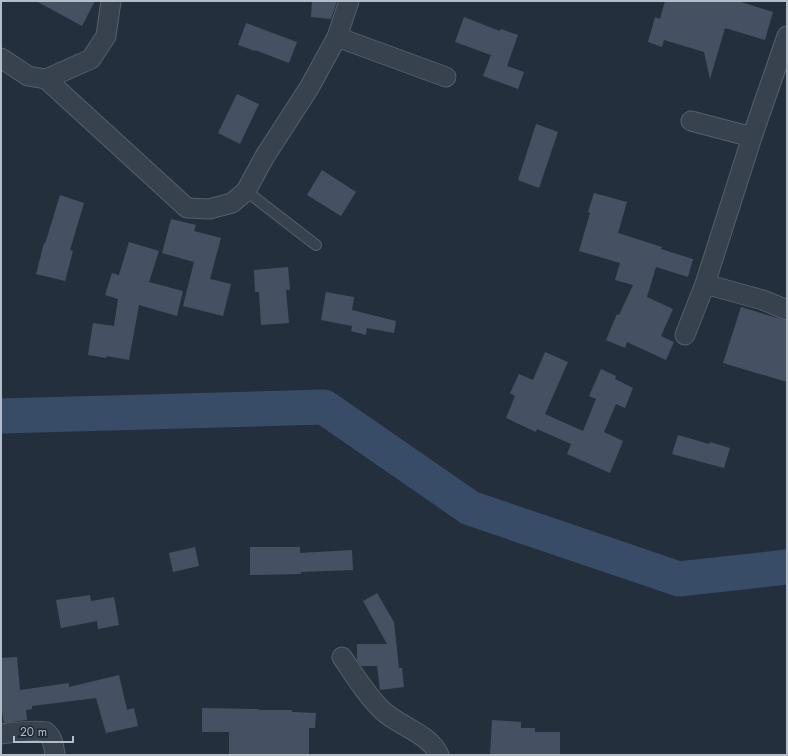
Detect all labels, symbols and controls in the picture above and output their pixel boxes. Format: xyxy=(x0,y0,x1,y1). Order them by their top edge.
scale bar xyxy=(14,718,73,744)
text: 20 m xyxy=(20,723,47,741)

